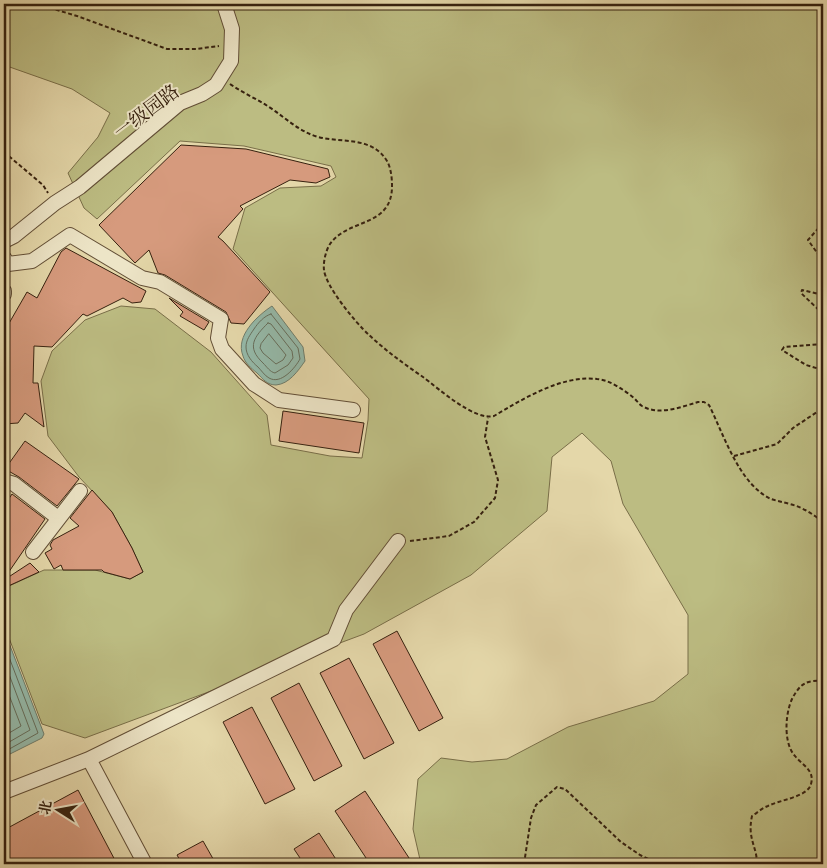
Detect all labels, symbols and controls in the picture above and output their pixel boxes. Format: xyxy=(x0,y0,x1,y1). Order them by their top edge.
street label: 一级园路 xyxy=(110,80,184,144)
north arrow xyxy=(32,786,82,836)
text: 北 xyxy=(36,799,56,816)

